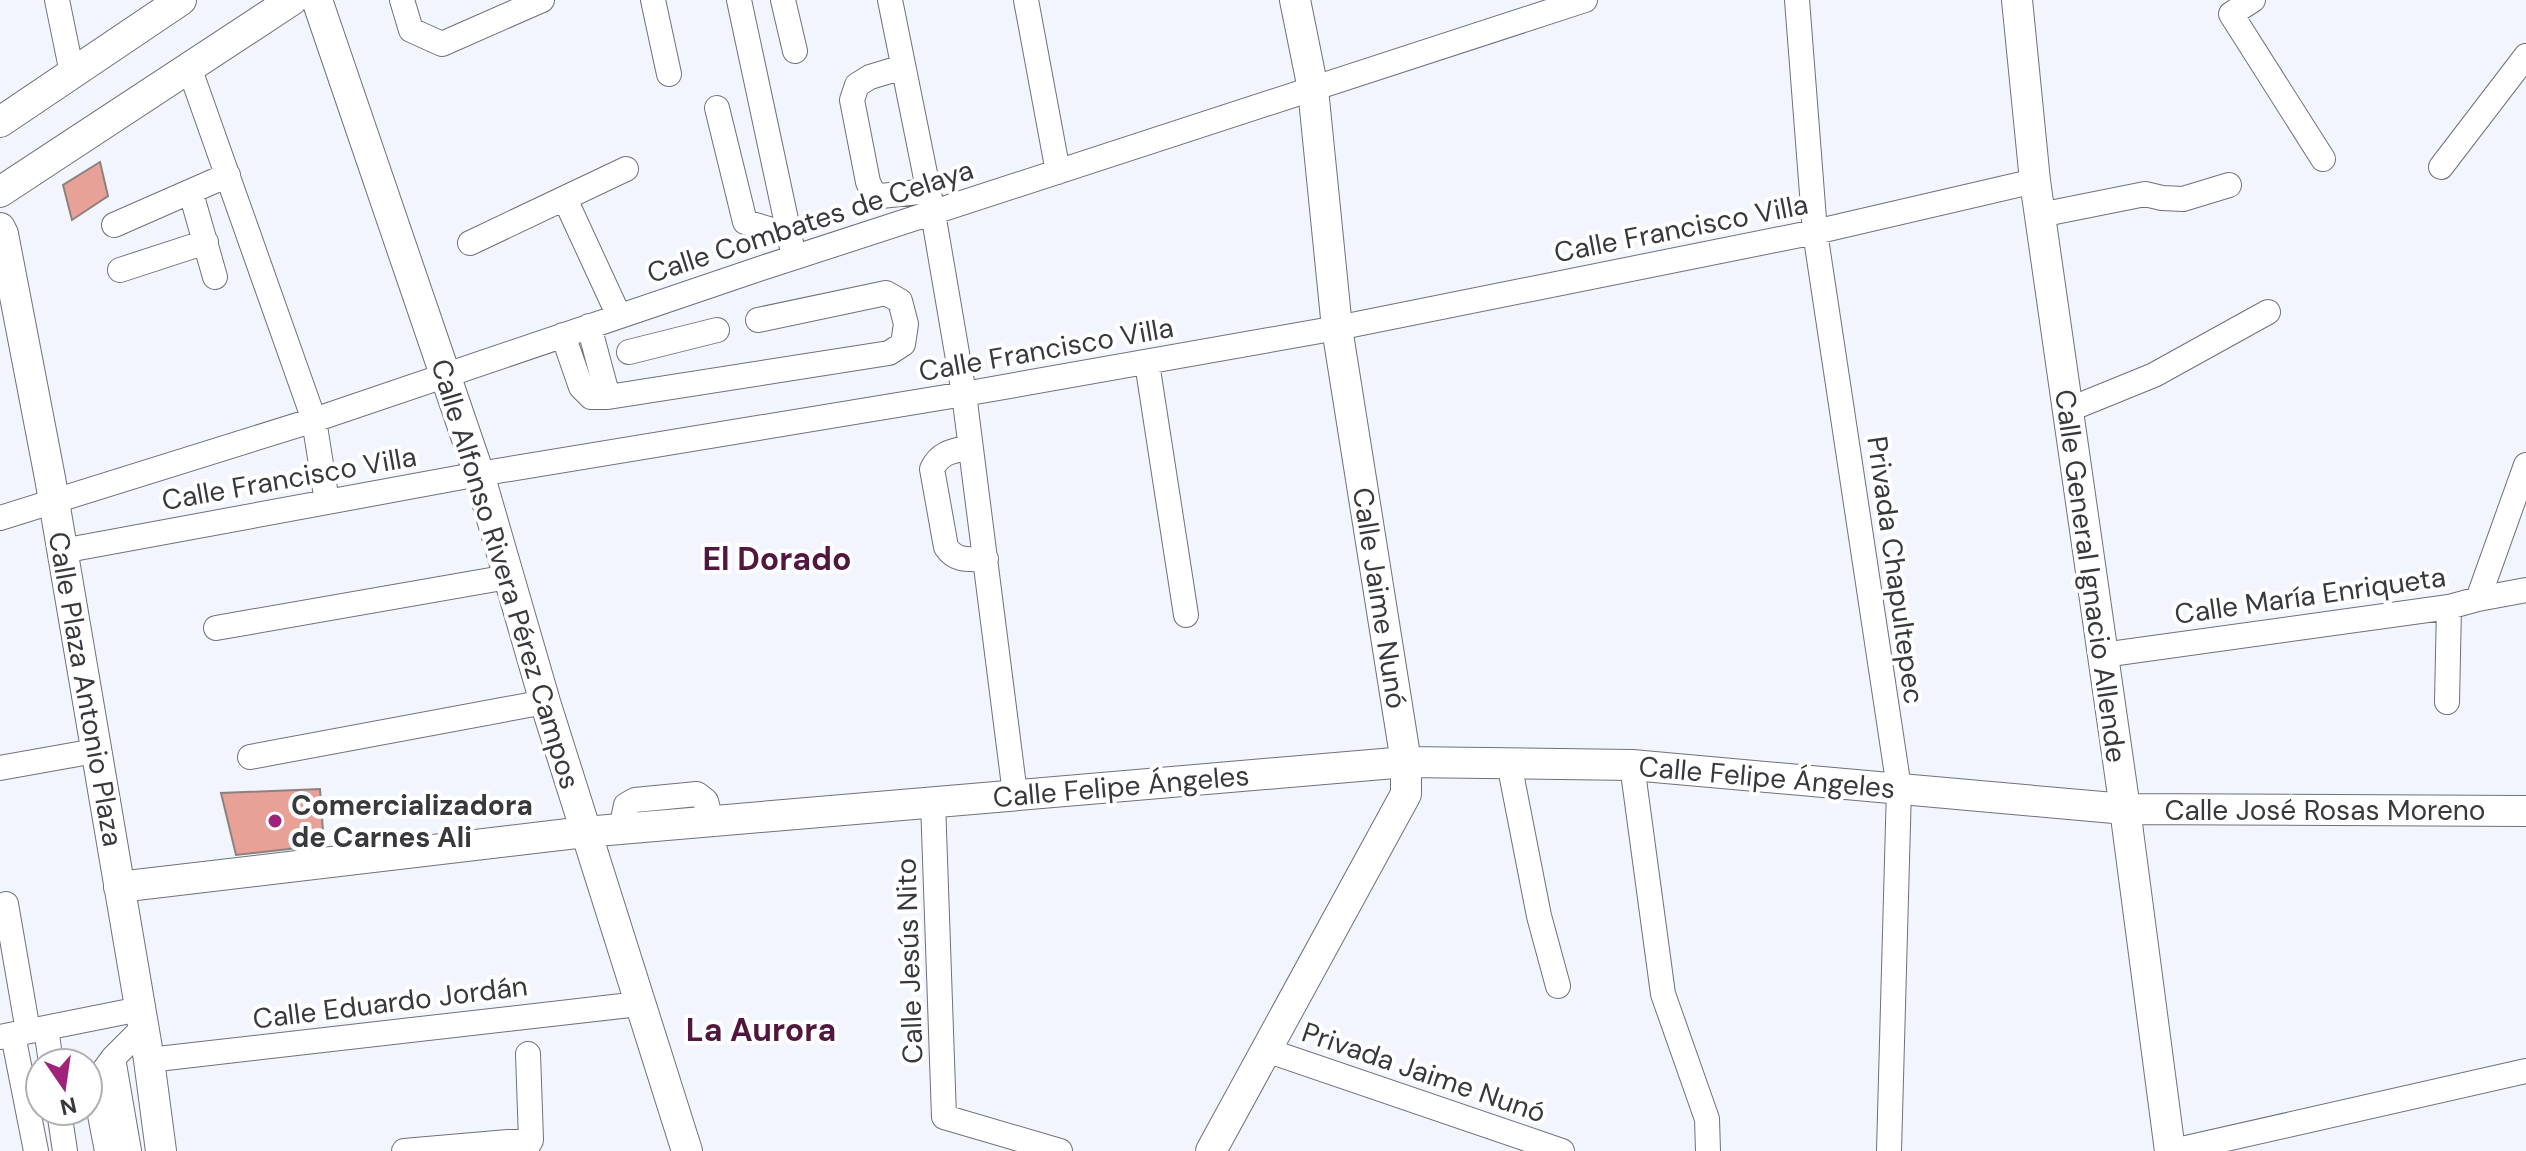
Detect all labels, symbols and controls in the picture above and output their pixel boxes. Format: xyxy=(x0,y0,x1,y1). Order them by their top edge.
street label: Calle Combates de Celaya xyxy=(642,151,978,292)
street label: Calle Francisco Villa xyxy=(1551,186,1811,271)
street label: Calle Francisco Villa xyxy=(916,309,1176,390)
street label: Calle Alfonso Rivera Pérez Campos xyxy=(422,355,589,794)
street label: Calle General Ignacio Allende xyxy=(2046,387,2135,765)
street label: Privada Chapultepec xyxy=(1858,434,1933,706)
street label: Calle Francisco Villa xyxy=(159,438,419,519)
street label: Calle Jaime Nunó xyxy=(1344,485,1415,711)
street label: Calle Plaza Antonio Plaza xyxy=(40,529,131,849)
district label: El Dorado xyxy=(702,538,852,580)
street label: Calle María Enriqueta xyxy=(2172,558,2448,633)
street label: Calle Felipe Ángeles xyxy=(1637,748,1897,807)
street label: Calle Felipe Ángeles xyxy=(991,757,1251,816)
place label: Comercializadora de Carnes Ali xyxy=(291,787,533,856)
street label: Calle José Rosas Moreno xyxy=(2165,792,2485,829)
marker: Comercializadora de Carnes Ali xyxy=(266,812,284,830)
street label: Calle Jesús Nito xyxy=(887,857,932,1065)
street label: Calle Eduardo Jordán xyxy=(251,967,530,1038)
district label: La Aurora xyxy=(686,1009,836,1051)
street label: Privada Jaime Nunó xyxy=(1297,1013,1551,1132)
north arrow xyxy=(24,1047,104,1127)
text: N xyxy=(57,1090,79,1122)

